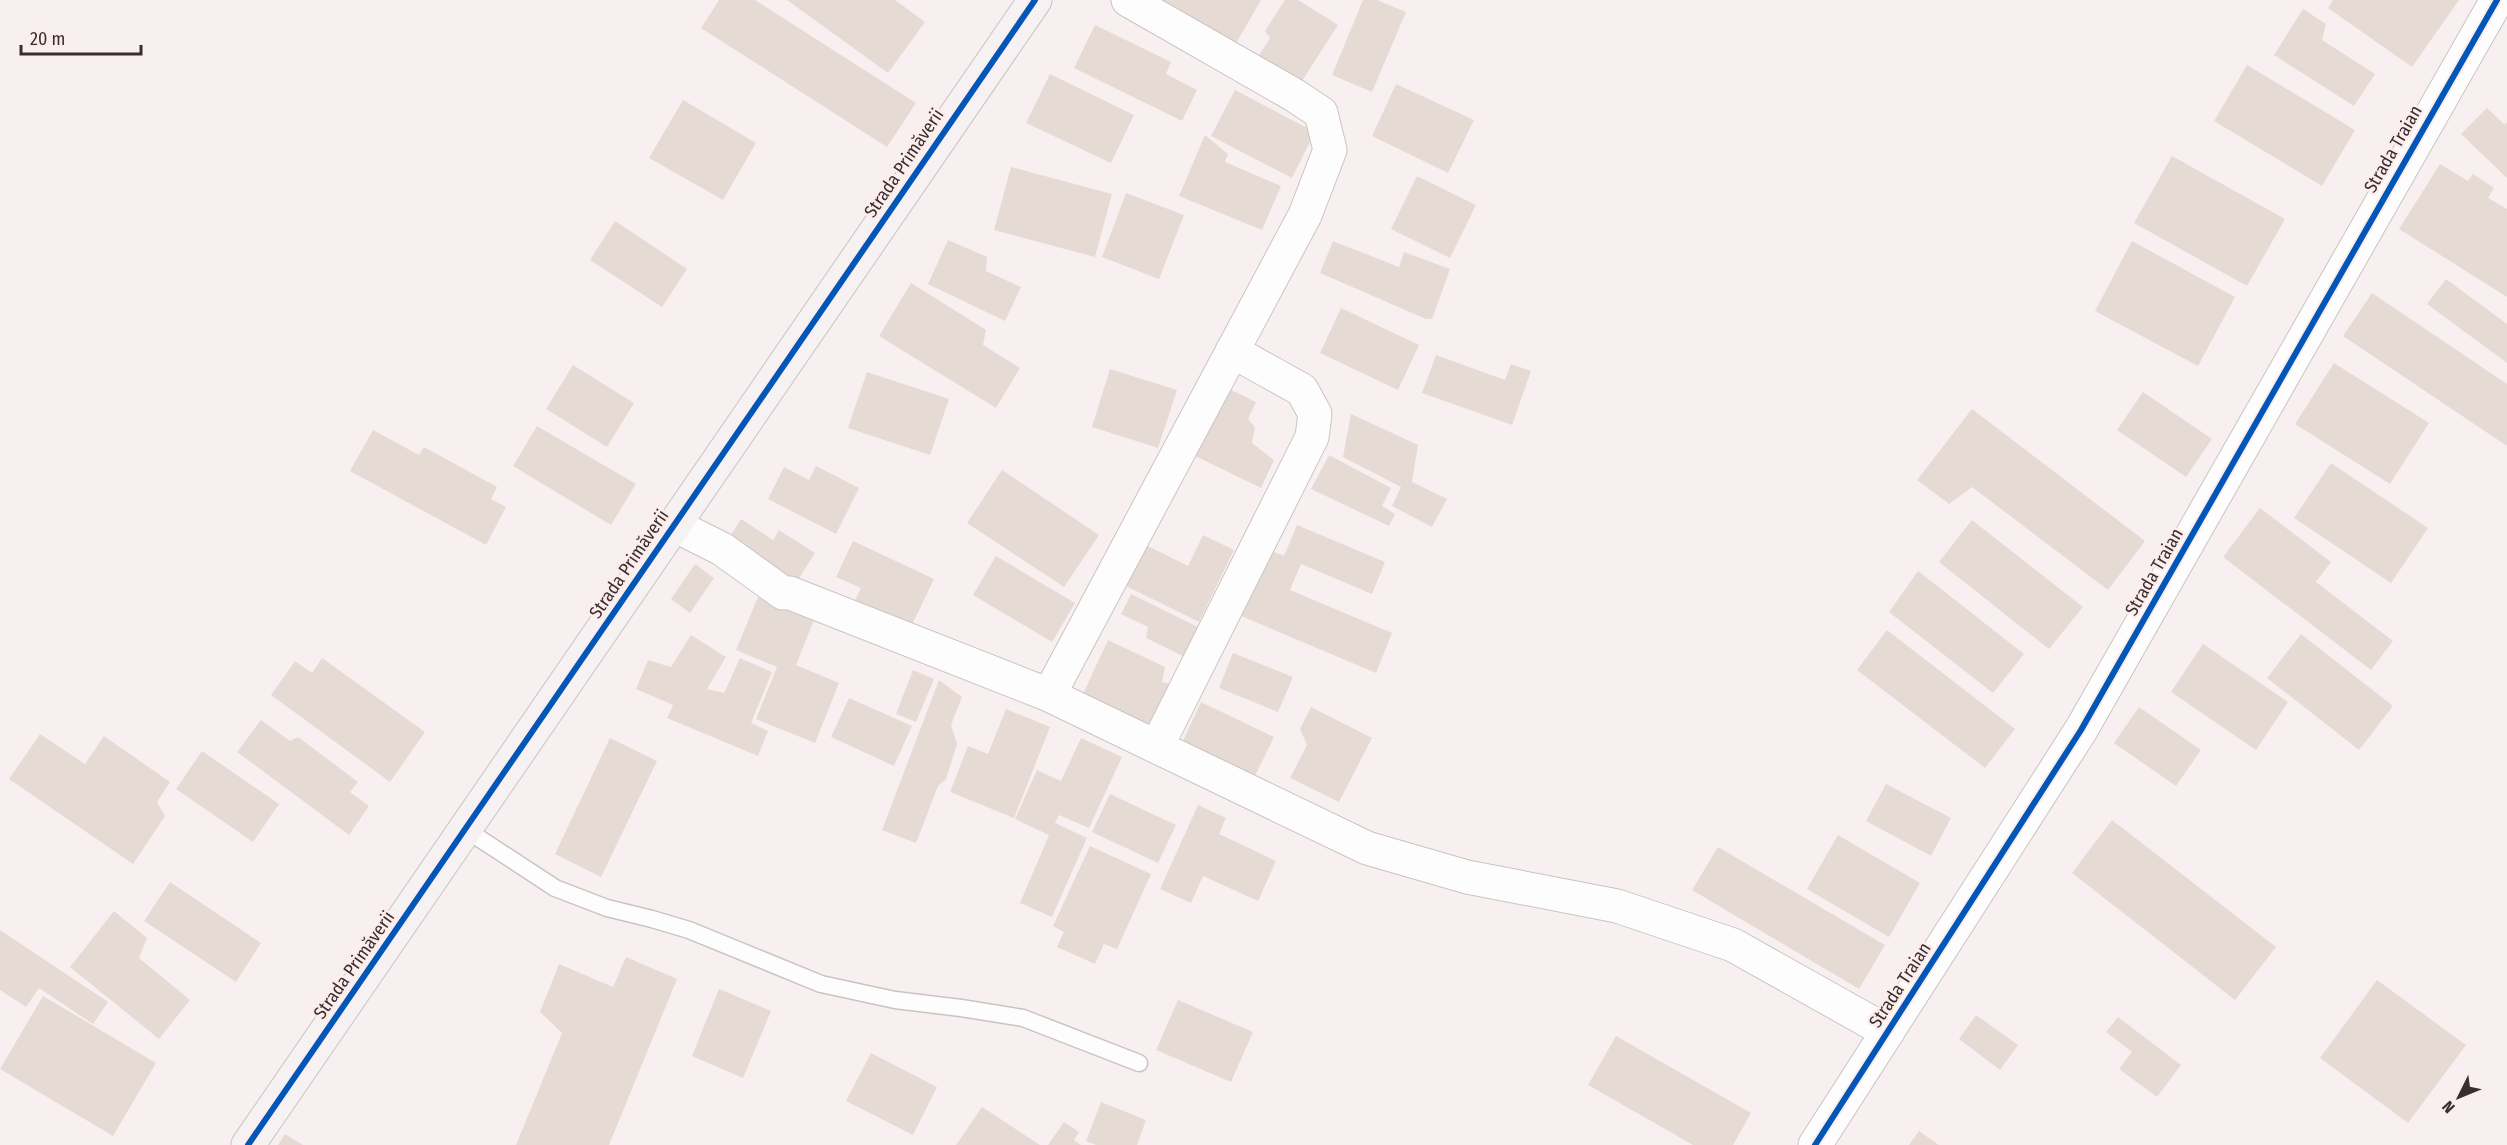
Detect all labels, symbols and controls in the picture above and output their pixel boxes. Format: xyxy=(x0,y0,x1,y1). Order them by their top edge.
scale bar xyxy=(21,18,141,56)
text: 20 m xyxy=(30,28,65,50)
street label: Strada Traian xyxy=(2359,101,2427,197)
street label: Strada Primăverii xyxy=(860,104,948,222)
street label: Strada Primăverii xyxy=(585,505,673,623)
street label: Strada Traian xyxy=(2120,524,2188,620)
street label: Strada Primăverii xyxy=(309,907,399,1023)
street label: Strada Traian xyxy=(1864,938,1936,1032)
north arrow xyxy=(2429,1067,2489,1127)
text: N xyxy=(2438,1097,2459,1117)

